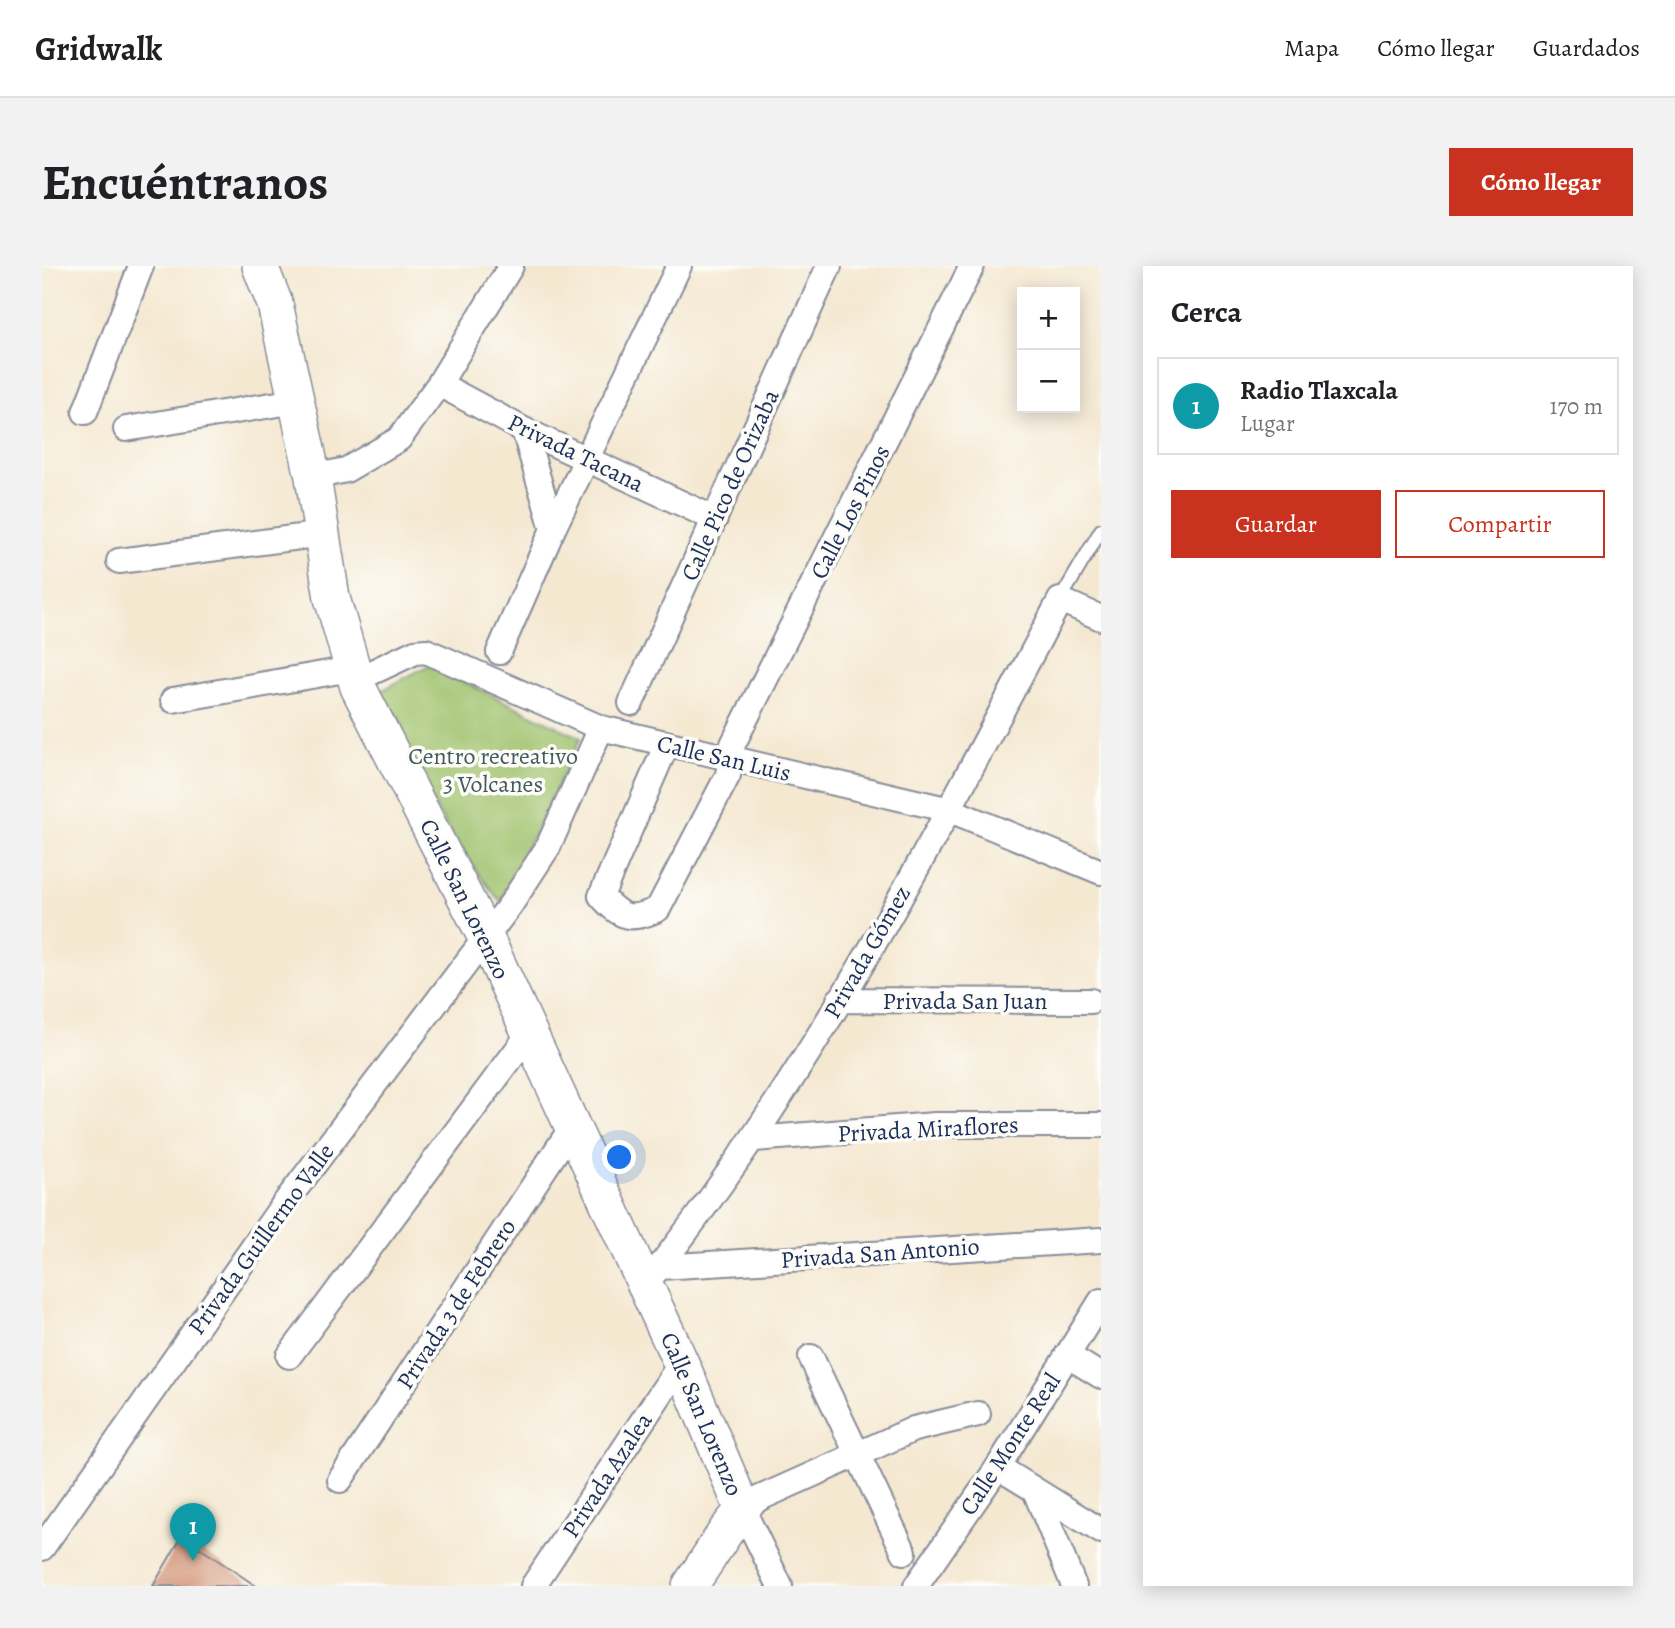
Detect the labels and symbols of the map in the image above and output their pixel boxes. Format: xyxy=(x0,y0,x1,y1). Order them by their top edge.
street label: Calle Pico de Orizaba xyxy=(673,384,787,586)
street label: Privada Tacana xyxy=(503,406,650,500)
street label: Calle Los Pinos xyxy=(802,439,898,585)
street label: Calle San Luis xyxy=(654,727,794,789)
park label: Centro recreativo 3 Volcanes xyxy=(408,740,578,800)
street label: Calle San Lorenzo xyxy=(412,813,518,985)
street label: Privada Gómez xyxy=(816,880,918,1024)
street label: Privada San Juan xyxy=(882,985,1048,1017)
street label: Privada Miraflores xyxy=(837,1108,1019,1150)
street label: Privada Guillermo Valle xyxy=(181,1137,341,1341)
your location xyxy=(602,1140,636,1174)
street label: Privada 3 de Febrero xyxy=(389,1213,523,1395)
street label: Privada San Antonio xyxy=(780,1230,980,1276)
street label: Calle San Lorenzo xyxy=(653,1327,751,1501)
street label: Calle Monte Real xyxy=(952,1367,1068,1521)
street label: Privada Azalea xyxy=(555,1406,660,1544)
pin: 1 xyxy=(170,1503,216,1561)

